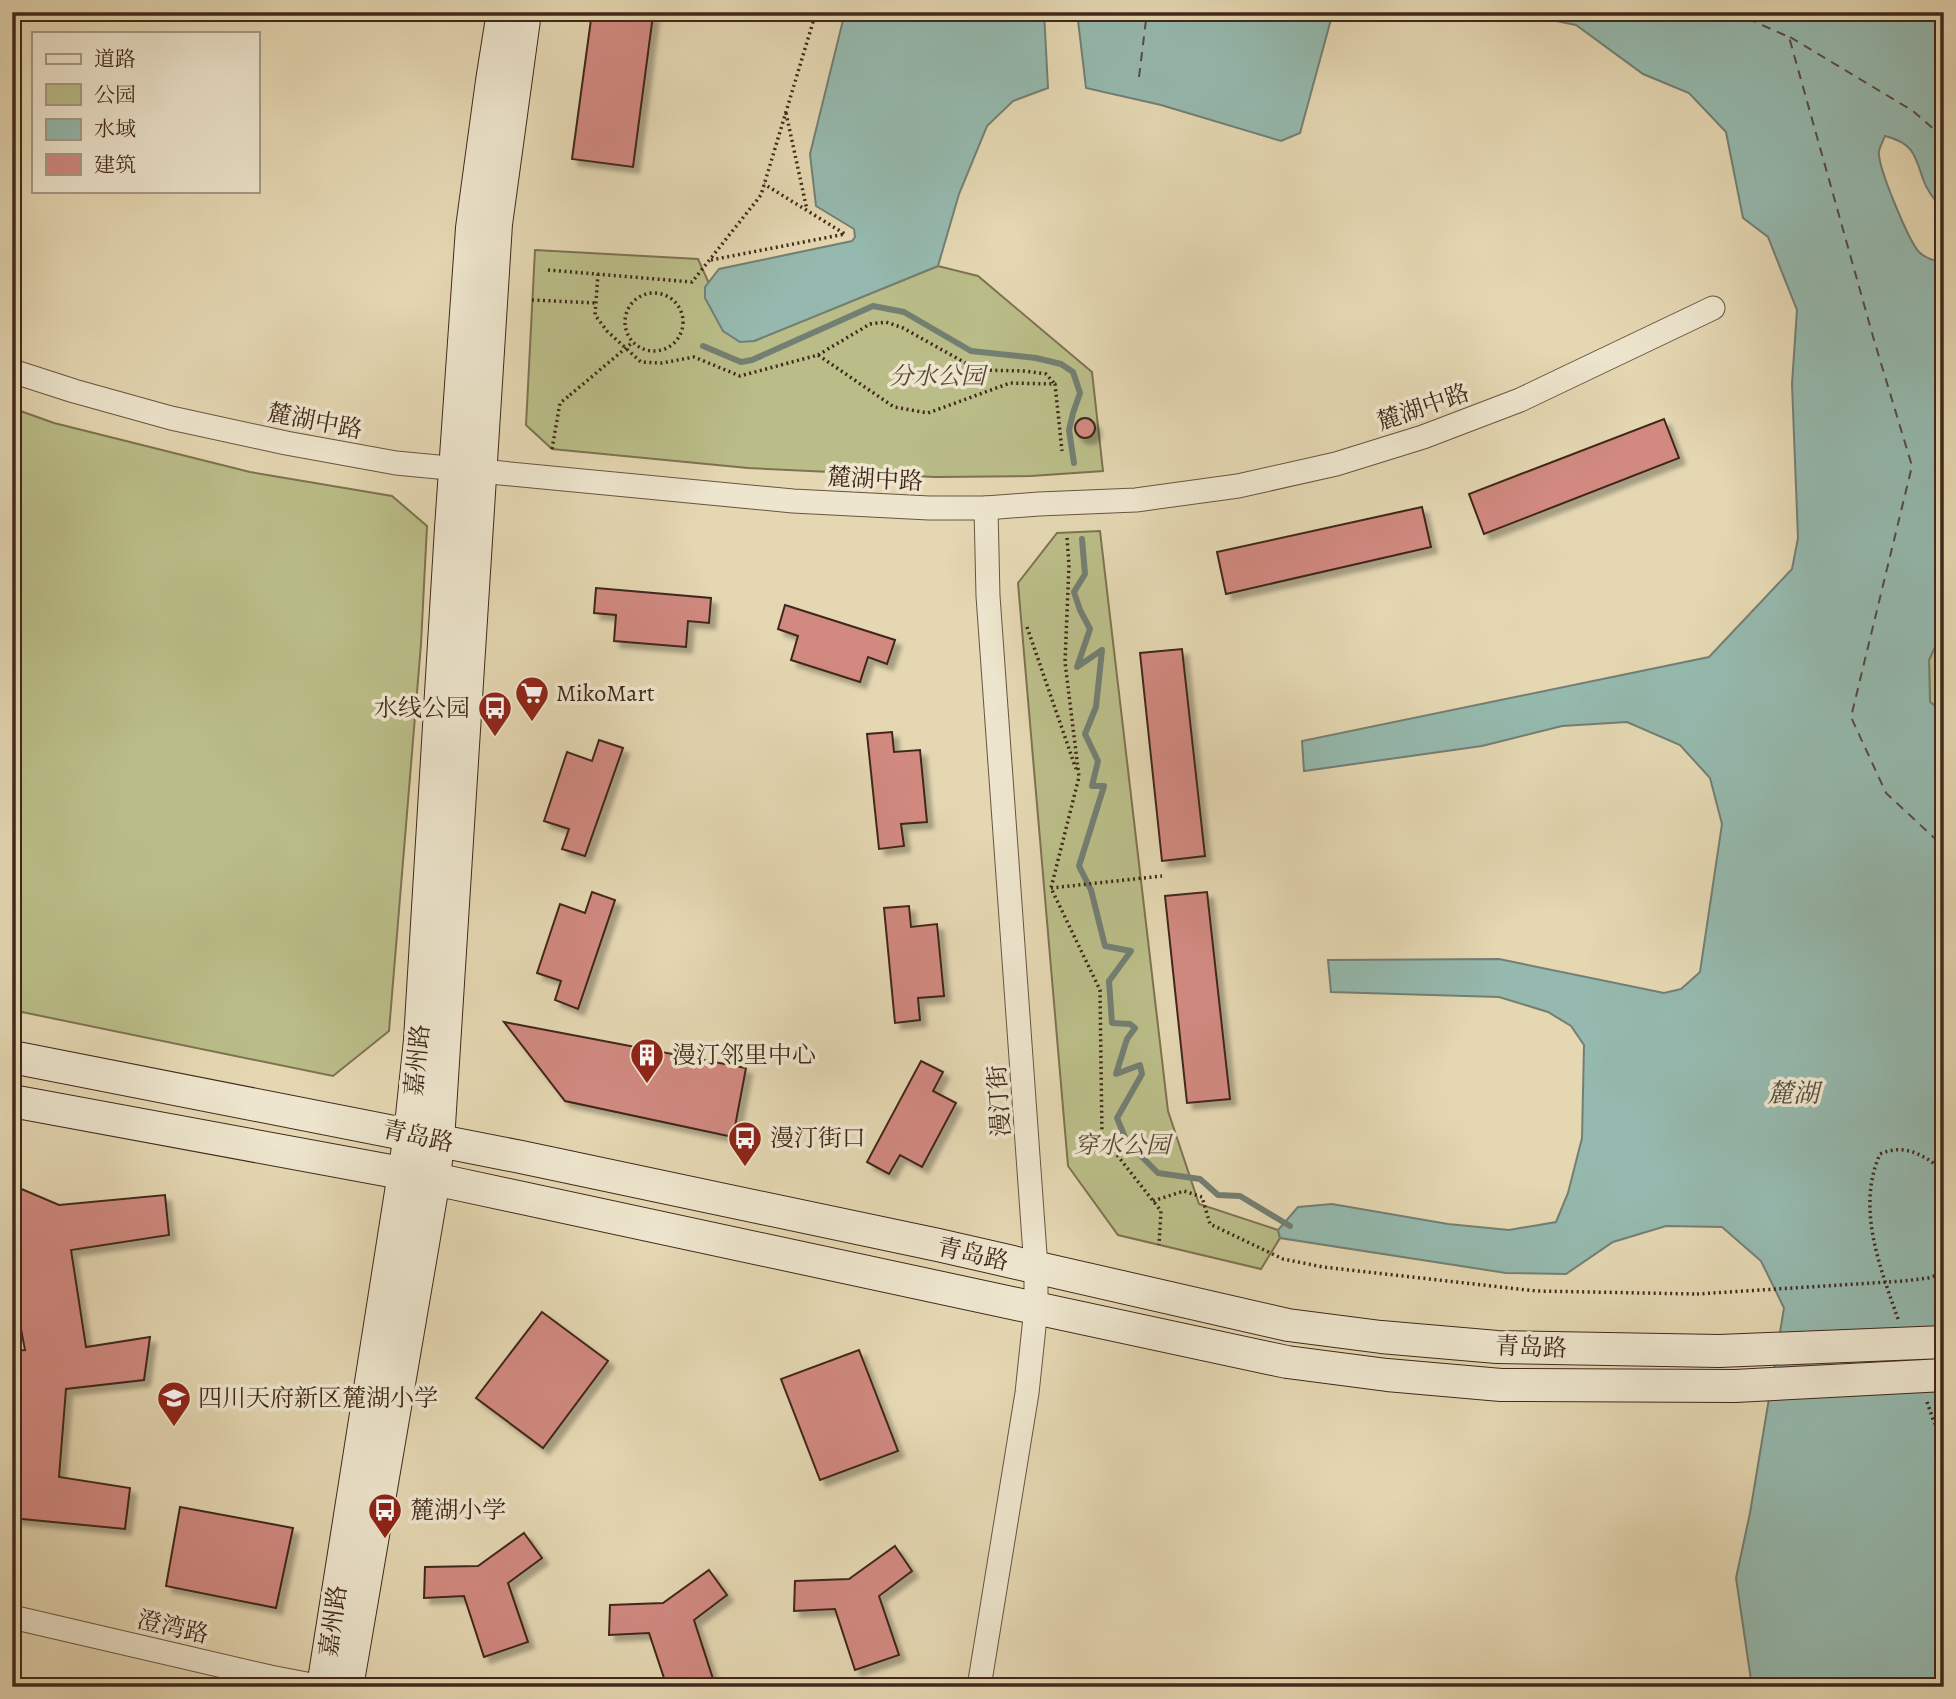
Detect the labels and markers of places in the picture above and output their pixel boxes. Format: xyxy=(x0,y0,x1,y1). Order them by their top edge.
supermarket icon: MikoMart xyxy=(513,674,551,723)
place label: MikoMart xyxy=(556,677,655,709)
bus stop icon: 水线公园 xyxy=(476,689,514,738)
place label: 水线公园 xyxy=(374,692,470,724)
building icon: 漫汀邻里中心 xyxy=(628,1036,666,1085)
place label: 漫汀邻里中心 xyxy=(672,1039,816,1071)
bus stop icon: 漫汀街口 xyxy=(726,1119,764,1168)
place label: 漫汀街口 xyxy=(770,1122,866,1154)
school or university icon: 四川天府新区麓湖小学 xyxy=(155,1379,193,1428)
place label: 四川天府新区麓湖小学 xyxy=(198,1382,438,1414)
bus stop icon: 麓湖小学 xyxy=(366,1491,404,1540)
place label: 麓湖小学 xyxy=(410,1494,506,1526)

